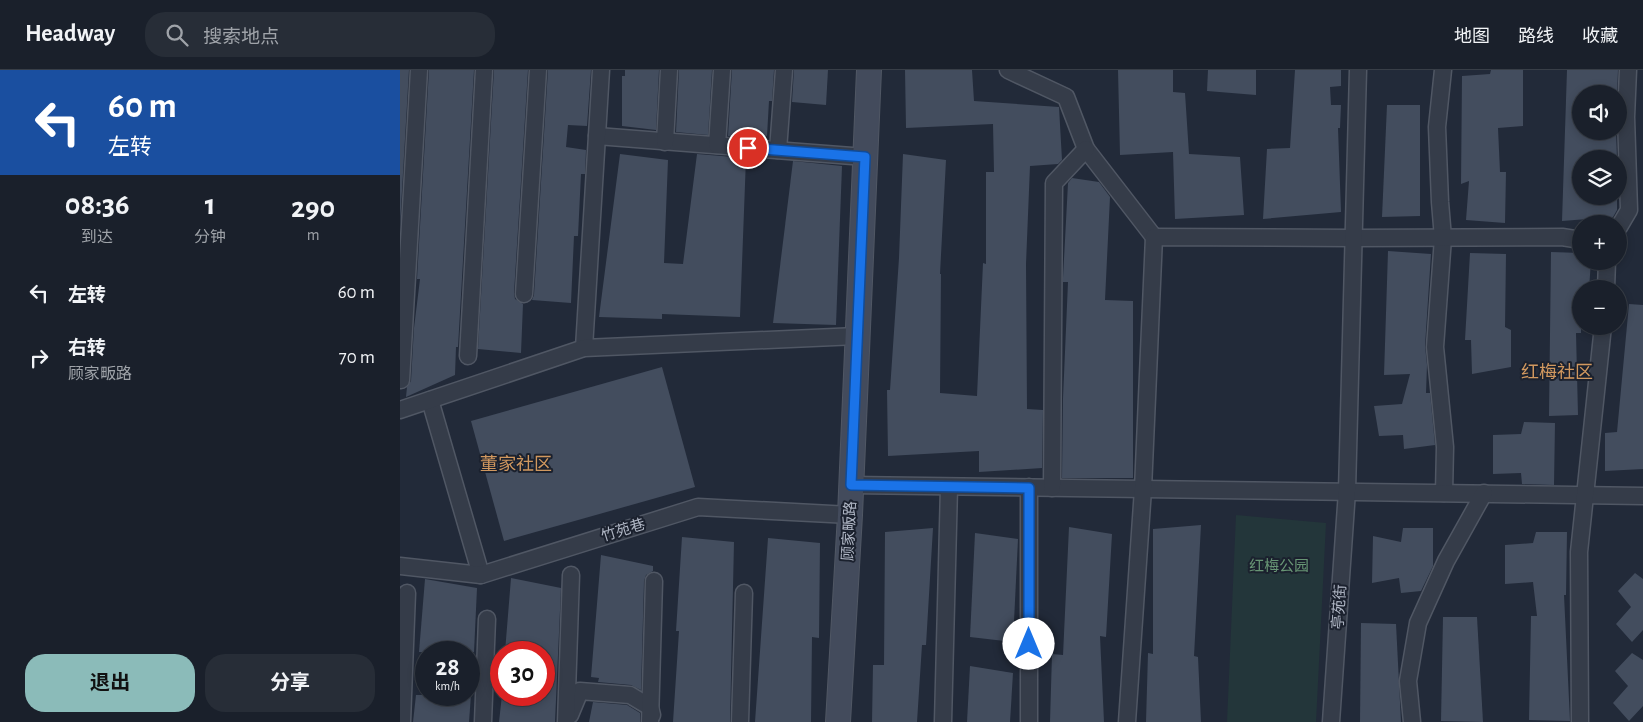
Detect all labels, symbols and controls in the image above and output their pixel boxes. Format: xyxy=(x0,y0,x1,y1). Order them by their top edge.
search box xyxy=(145,12,495,57)
icon: search xyxy=(163,21,191,49)
text: Headway xyxy=(25,22,115,46)
text: 搜索地点 xyxy=(203,28,279,47)
text: 地图 xyxy=(1454,28,1490,46)
text: 路线 xyxy=(1518,28,1554,46)
text: 收藏 xyxy=(1582,28,1618,46)
map controls xyxy=(1572,85,1627,335)
button: sound xyxy=(1572,85,1627,140)
text: 60 m xyxy=(108,89,177,124)
icon: left xyxy=(25,90,90,155)
pin xyxy=(727,127,769,169)
icon: arrive xyxy=(734,134,762,162)
text: 左转 xyxy=(108,136,152,158)
button: layers xyxy=(1572,150,1627,205)
text: 08:36 xyxy=(65,190,129,220)
text: 1 xyxy=(205,190,216,220)
text: 290 xyxy=(291,193,335,223)
button: + xyxy=(1572,215,1627,270)
text: m xyxy=(307,227,320,243)
text: 到达 xyxy=(81,229,113,245)
text: 分钟 xyxy=(194,229,226,245)
icon: left xyxy=(25,279,53,307)
button: − xyxy=(1572,280,1627,335)
text: 60 m xyxy=(338,283,375,302)
text: 左转 xyxy=(68,286,106,305)
text: 右转 xyxy=(68,339,106,358)
icon: right xyxy=(25,344,53,372)
text: 70 m xyxy=(339,348,375,367)
district label: 红梅社区 xyxy=(1521,362,1593,382)
text: 顾家畈路 xyxy=(68,366,132,382)
district label: 董家社区 xyxy=(480,454,552,474)
street label: 顾家畈路 xyxy=(839,501,859,561)
street label: 竹苑巷 xyxy=(599,516,647,544)
park label: 红梅公园 xyxy=(1249,558,1309,574)
street label: 亭苑街 xyxy=(1329,584,1349,630)
position arrow xyxy=(1002,617,1054,669)
speed limit sign: 30 xyxy=(490,641,555,706)
button: 退出 xyxy=(25,654,195,712)
button: 分享 xyxy=(205,654,375,712)
text: 28 xyxy=(435,655,460,680)
text: km/h xyxy=(435,680,460,692)

